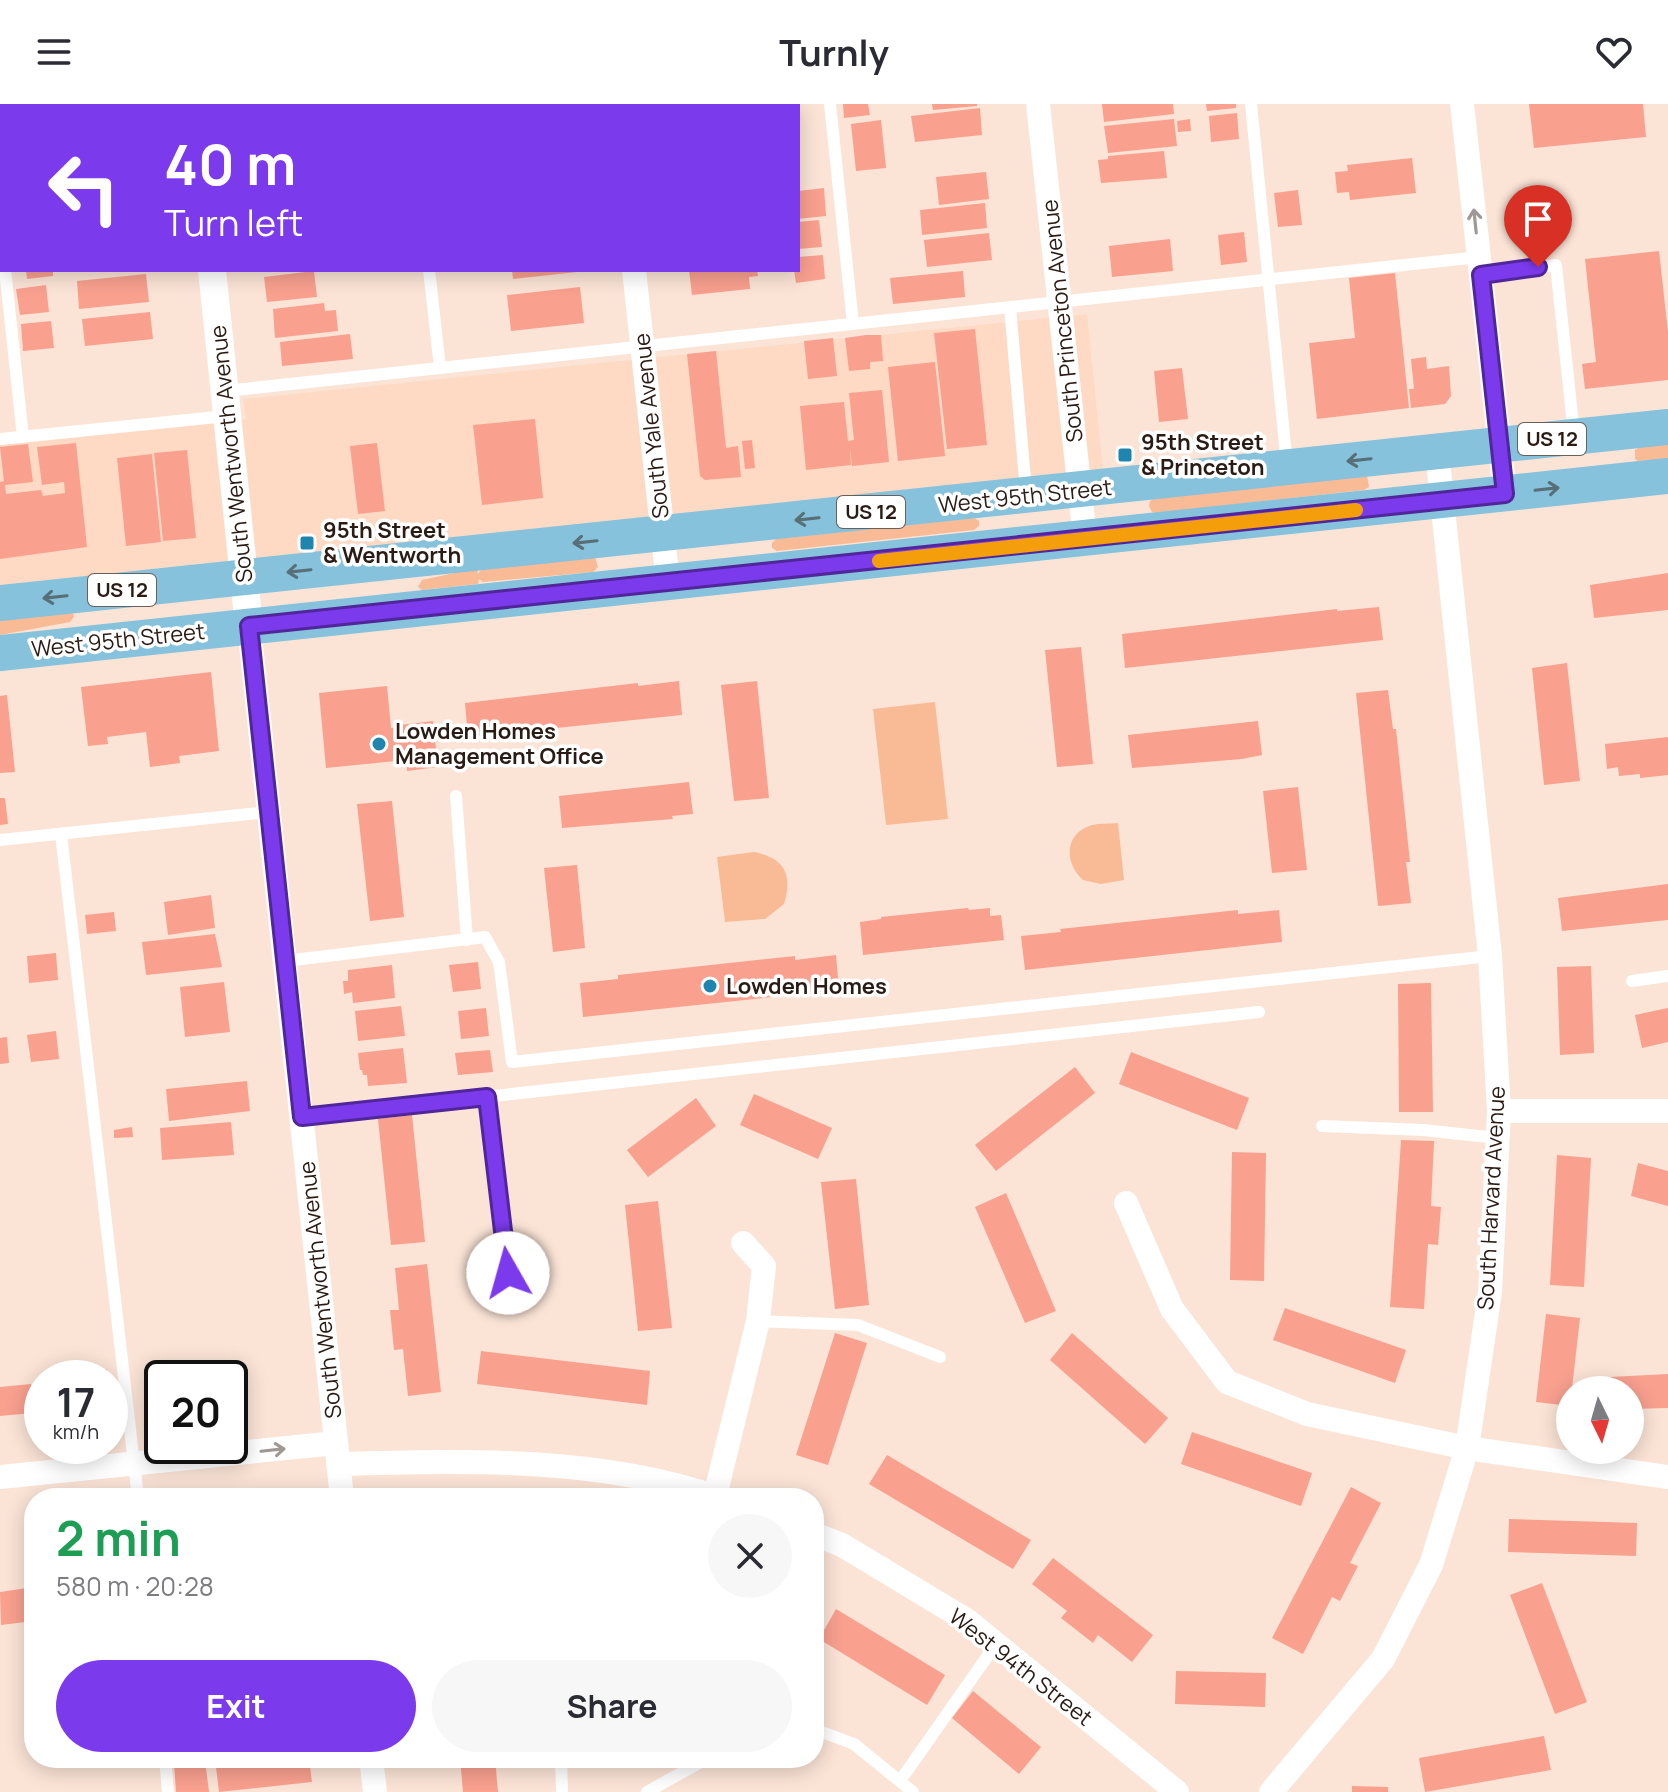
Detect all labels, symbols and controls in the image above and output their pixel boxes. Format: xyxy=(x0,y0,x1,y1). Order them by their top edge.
text: Turnly xyxy=(779,28,889,77)
icon: menu xyxy=(32,30,76,74)
icon: heart xyxy=(1592,30,1636,74)
text: 40 m xyxy=(164,125,296,202)
icon: left xyxy=(32,136,136,240)
pin xyxy=(1504,185,1572,267)
icon: arrive xyxy=(1516,197,1560,241)
text: Turn left xyxy=(164,198,303,247)
street label: South Princeton Avenue xyxy=(1034,198,1090,444)
one-way arrow xyxy=(1467,208,1482,235)
street label: South Wentworth Avenue xyxy=(203,324,259,584)
street label: South Yale Avenue xyxy=(626,332,676,520)
road number: US 12 xyxy=(1518,423,1586,455)
place label: 95th Street & Princeton xyxy=(1141,427,1265,482)
marker: 95th Street & Princeton xyxy=(1116,446,1134,464)
one-way arrow xyxy=(1346,453,1373,468)
street label: West 95th Street xyxy=(937,472,1113,520)
one-way arrow xyxy=(1533,482,1560,497)
road number: US 12 xyxy=(837,496,905,528)
one-way arrow xyxy=(794,511,821,526)
place label: 95th Street & Wentworth xyxy=(323,515,461,570)
marker: 95th Street & Wentworth xyxy=(298,534,316,552)
one-way arrow xyxy=(572,534,599,549)
one-way arrow xyxy=(286,563,313,578)
road number: US 12 xyxy=(88,574,156,606)
one-way arrow xyxy=(42,589,69,604)
street label: West 95th Street xyxy=(30,616,206,664)
place label: Lowden Homes Management Office xyxy=(395,716,604,771)
marker: Lowden Homes Management Office xyxy=(370,735,388,753)
place label: Lowden Homes xyxy=(726,971,887,1001)
marker: Lowden Homes xyxy=(701,977,719,995)
street label: South Harvard Avenue xyxy=(1470,1085,1512,1311)
street label: South Wentworth Avenue xyxy=(292,1160,348,1420)
position arrow xyxy=(466,1231,550,1315)
speed limit sign: 20 xyxy=(144,1360,248,1464)
text: 17 xyxy=(57,1374,95,1429)
north arrow xyxy=(1556,1376,1644,1464)
map controls xyxy=(1556,1376,1644,1464)
text: km/h xyxy=(53,1418,99,1445)
one-way arrow xyxy=(259,1442,286,1457)
text: 2 min xyxy=(56,1505,181,1570)
button: close xyxy=(708,1514,792,1598)
text: 580 m · 20:28 xyxy=(56,1568,214,1604)
street label: West 94th Street xyxy=(943,1601,1099,1733)
button: Exit xyxy=(56,1660,416,1752)
button: Share xyxy=(432,1660,792,1752)

